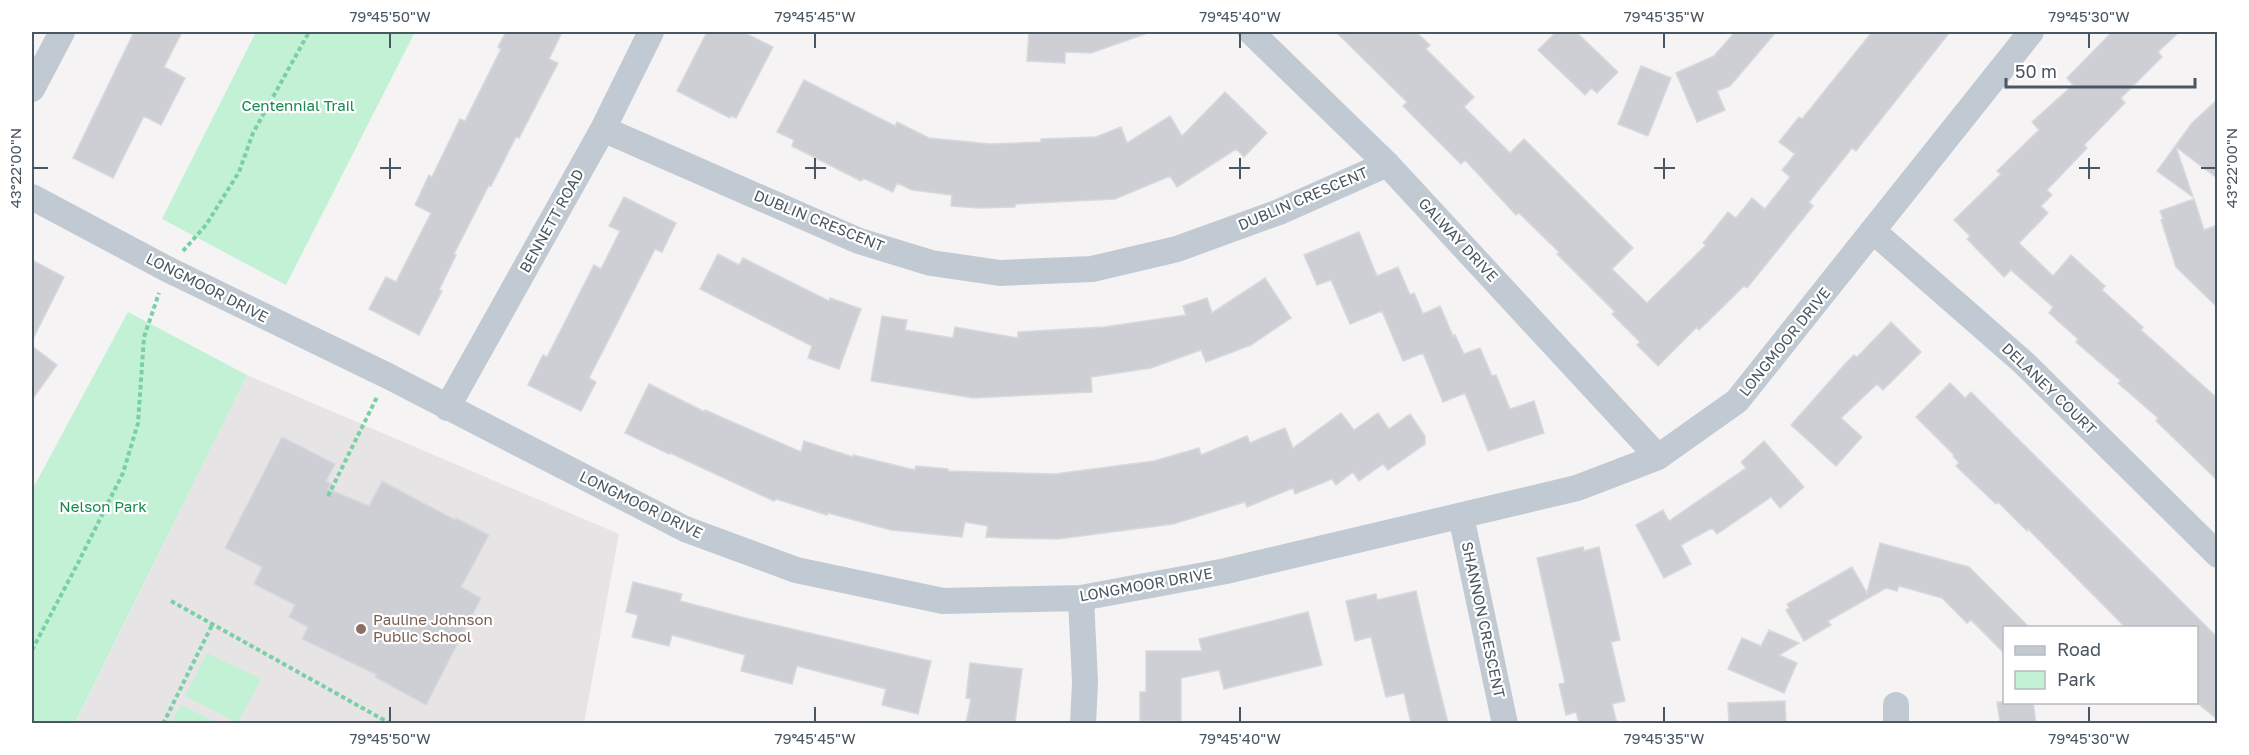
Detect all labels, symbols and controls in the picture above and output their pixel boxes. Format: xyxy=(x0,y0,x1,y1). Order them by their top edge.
text: 79°45'50"W xyxy=(349,7,431,25)
text: 79°45'45"W xyxy=(774,7,856,25)
text: 79°45'40"W xyxy=(1199,7,1281,25)
text: 79°45'35"W xyxy=(1624,7,1704,25)
text: 79°45'30"W xyxy=(2048,7,2130,25)
scale bar xyxy=(2006,51,2195,89)
text: 50 m xyxy=(2015,60,2057,82)
park label: Centennial Trail xyxy=(241,96,355,114)
text: 43°22'00"N xyxy=(6,128,24,208)
text: 43°22'00"N xyxy=(2222,128,2240,208)
street label: DUBLIN CRESCENT xyxy=(1235,163,1370,234)
street label: BENNETT ROAD xyxy=(515,166,587,276)
street label: DUBLIN CRESCENT xyxy=(752,186,887,254)
street label: GALWAY DRIVE xyxy=(1415,194,1502,285)
street label: LONGMOOR DRIVE xyxy=(143,249,272,326)
street label: LONGMOOR DRIVE xyxy=(1735,283,1834,399)
street label: DELANEY COURT xyxy=(1999,339,2101,438)
street label: LONGMOOR DRIVE xyxy=(577,466,706,542)
park label: Nelson Park xyxy=(59,497,147,515)
street label: SHANNON CRESCENT xyxy=(1459,540,1509,700)
street label: LONGMOOR DRIVE xyxy=(1078,563,1214,605)
place label: Pauline Johnson Public School xyxy=(373,610,493,645)
marker: Pauline Johnson Public School xyxy=(354,622,368,636)
legend xyxy=(2003,626,2198,704)
text: Road xyxy=(2057,638,2101,660)
text: Park xyxy=(2057,668,2096,690)
text: 79°45'50"W xyxy=(349,729,431,747)
text: 79°45'45"W xyxy=(774,729,856,747)
text: 79°45'40"W xyxy=(1199,729,1281,747)
text: 79°45'35"W xyxy=(1624,729,1704,747)
text: 79°45'30"W xyxy=(2048,729,2130,747)

